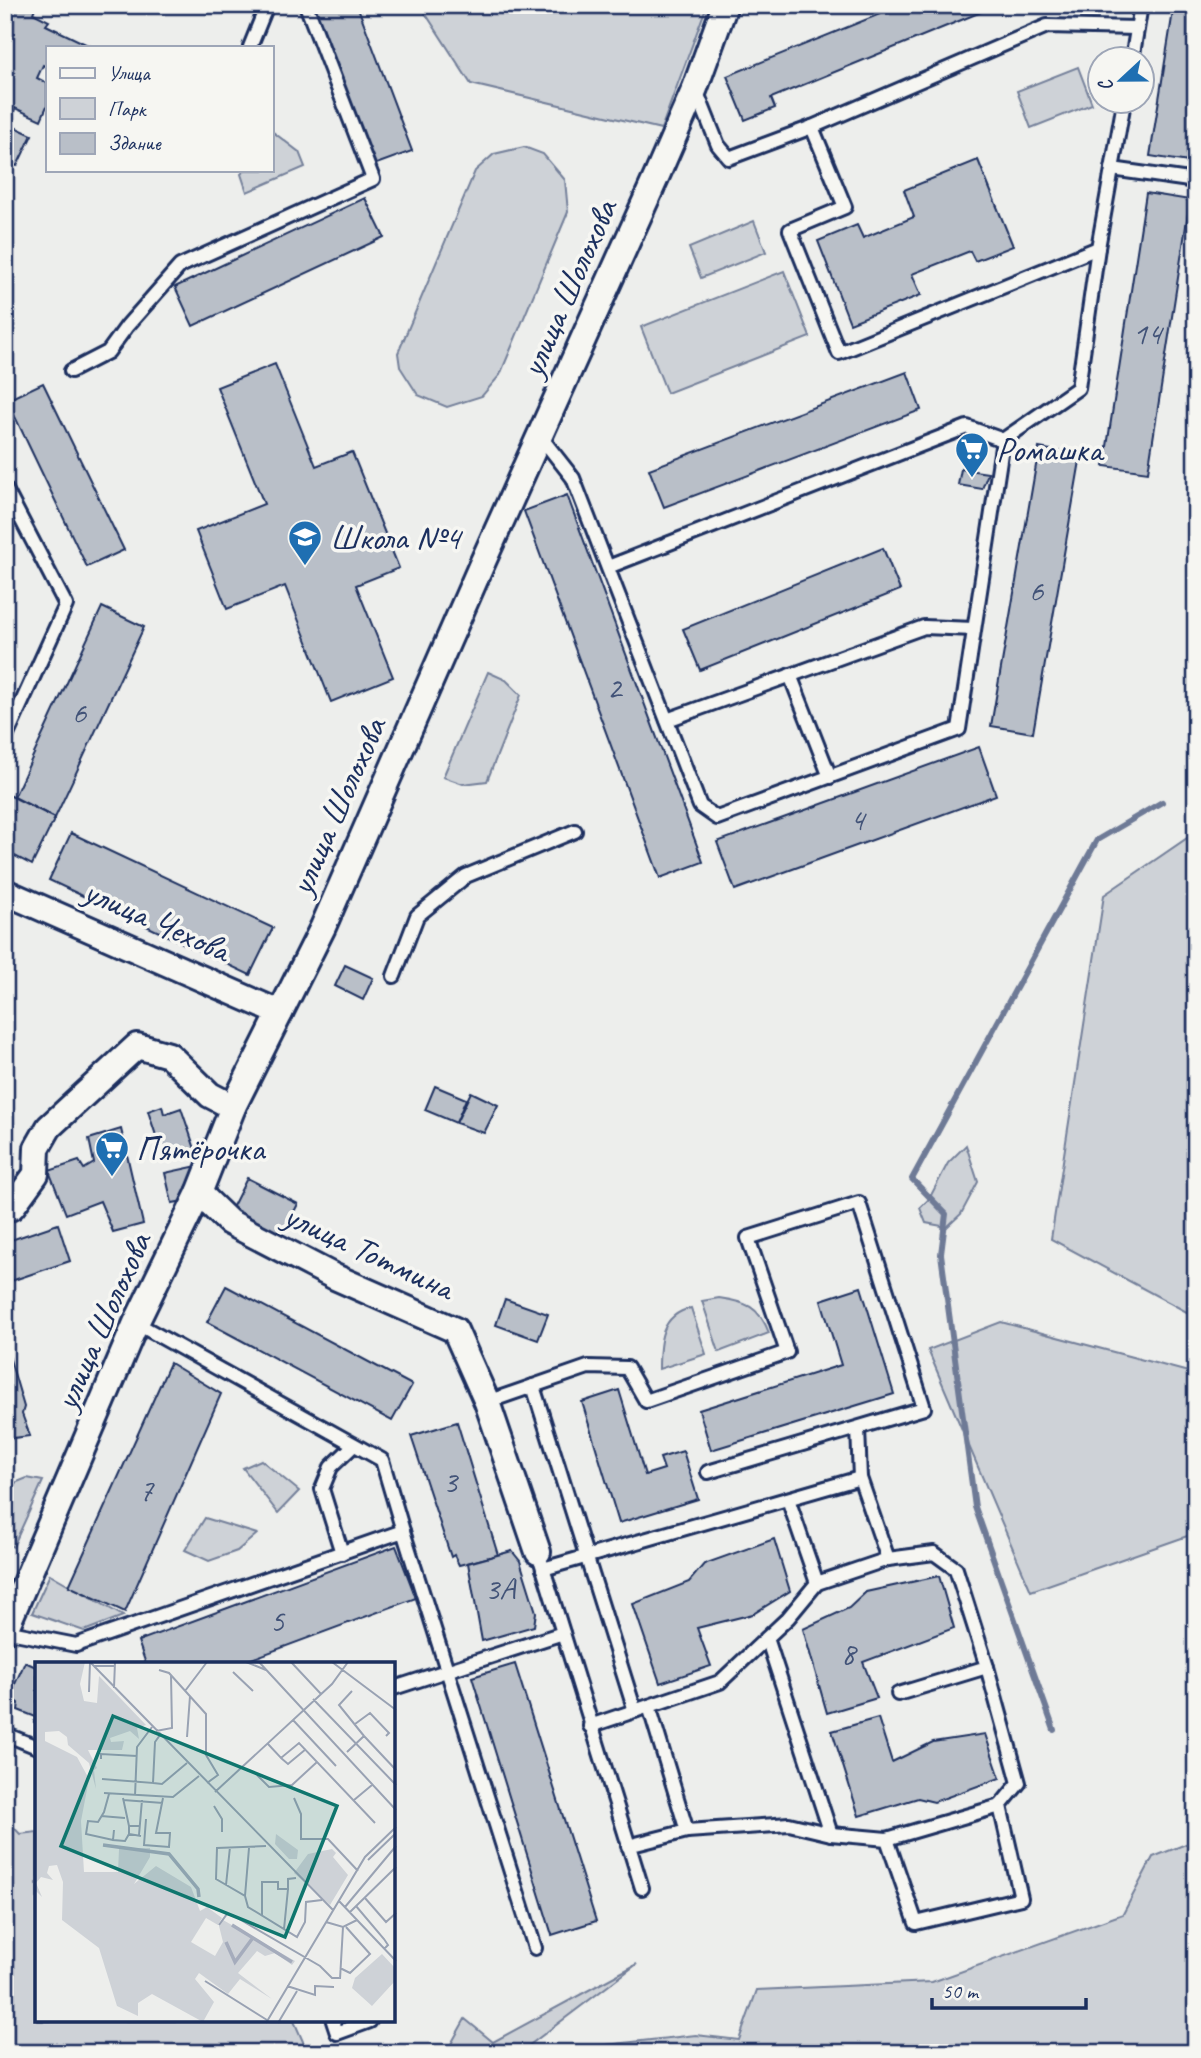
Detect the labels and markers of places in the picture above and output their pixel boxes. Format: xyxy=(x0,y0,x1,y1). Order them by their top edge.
place label: Ромашка xyxy=(996,427,1105,472)
supermarket icon: Ромашка xyxy=(953,430,991,479)
place label: Школа №4 xyxy=(330,515,464,560)
school or university icon: Школа №4 xyxy=(286,518,324,567)
place label: Пятёрочка xyxy=(136,1126,266,1171)
supermarket icon: Пятёрочка xyxy=(93,1129,131,1178)

